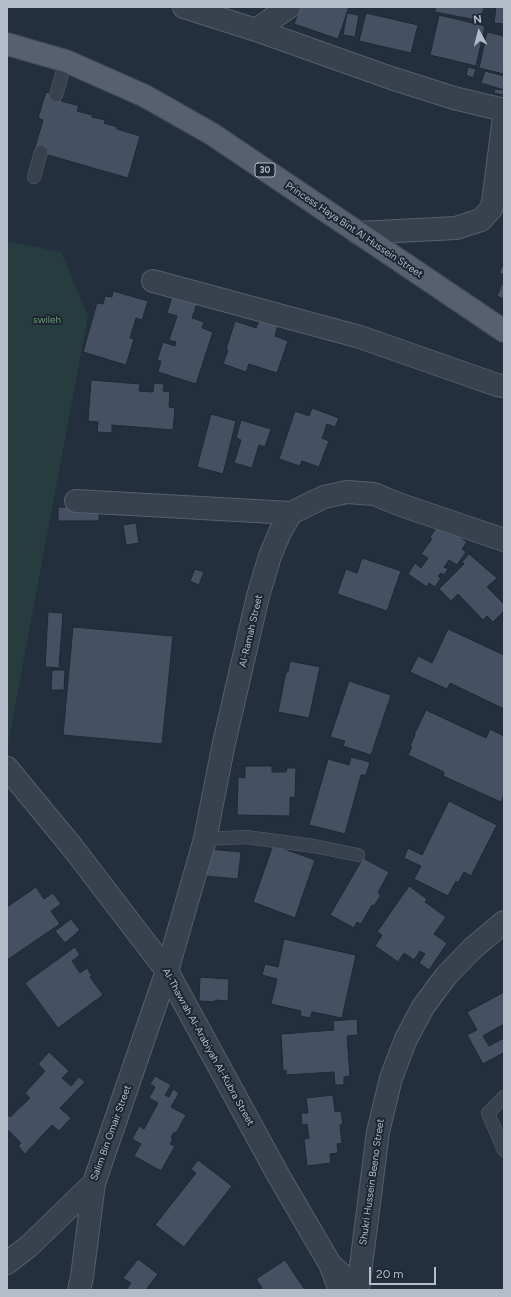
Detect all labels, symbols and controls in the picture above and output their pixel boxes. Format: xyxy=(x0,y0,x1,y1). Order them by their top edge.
north arrow xyxy=(459,12,499,52)
text: N xyxy=(472,13,482,27)
road number: 30 xyxy=(255,163,275,177)
street label: Princess Haya Bint Al Hussein Street xyxy=(283,179,425,281)
park label: swileh xyxy=(33,314,61,326)
street label: Al-Ramah Street xyxy=(237,594,265,668)
street label: Al-Thawrah Al-Arabiyah Al-Kubra Street xyxy=(160,966,256,1128)
street label: Salim Bin Omair Street xyxy=(88,1084,134,1182)
street label: Shukri Hussein Beeno Street xyxy=(357,1118,387,1246)
scale bar xyxy=(371,1259,438,1285)
text: 20 m xyxy=(376,1267,404,1281)

